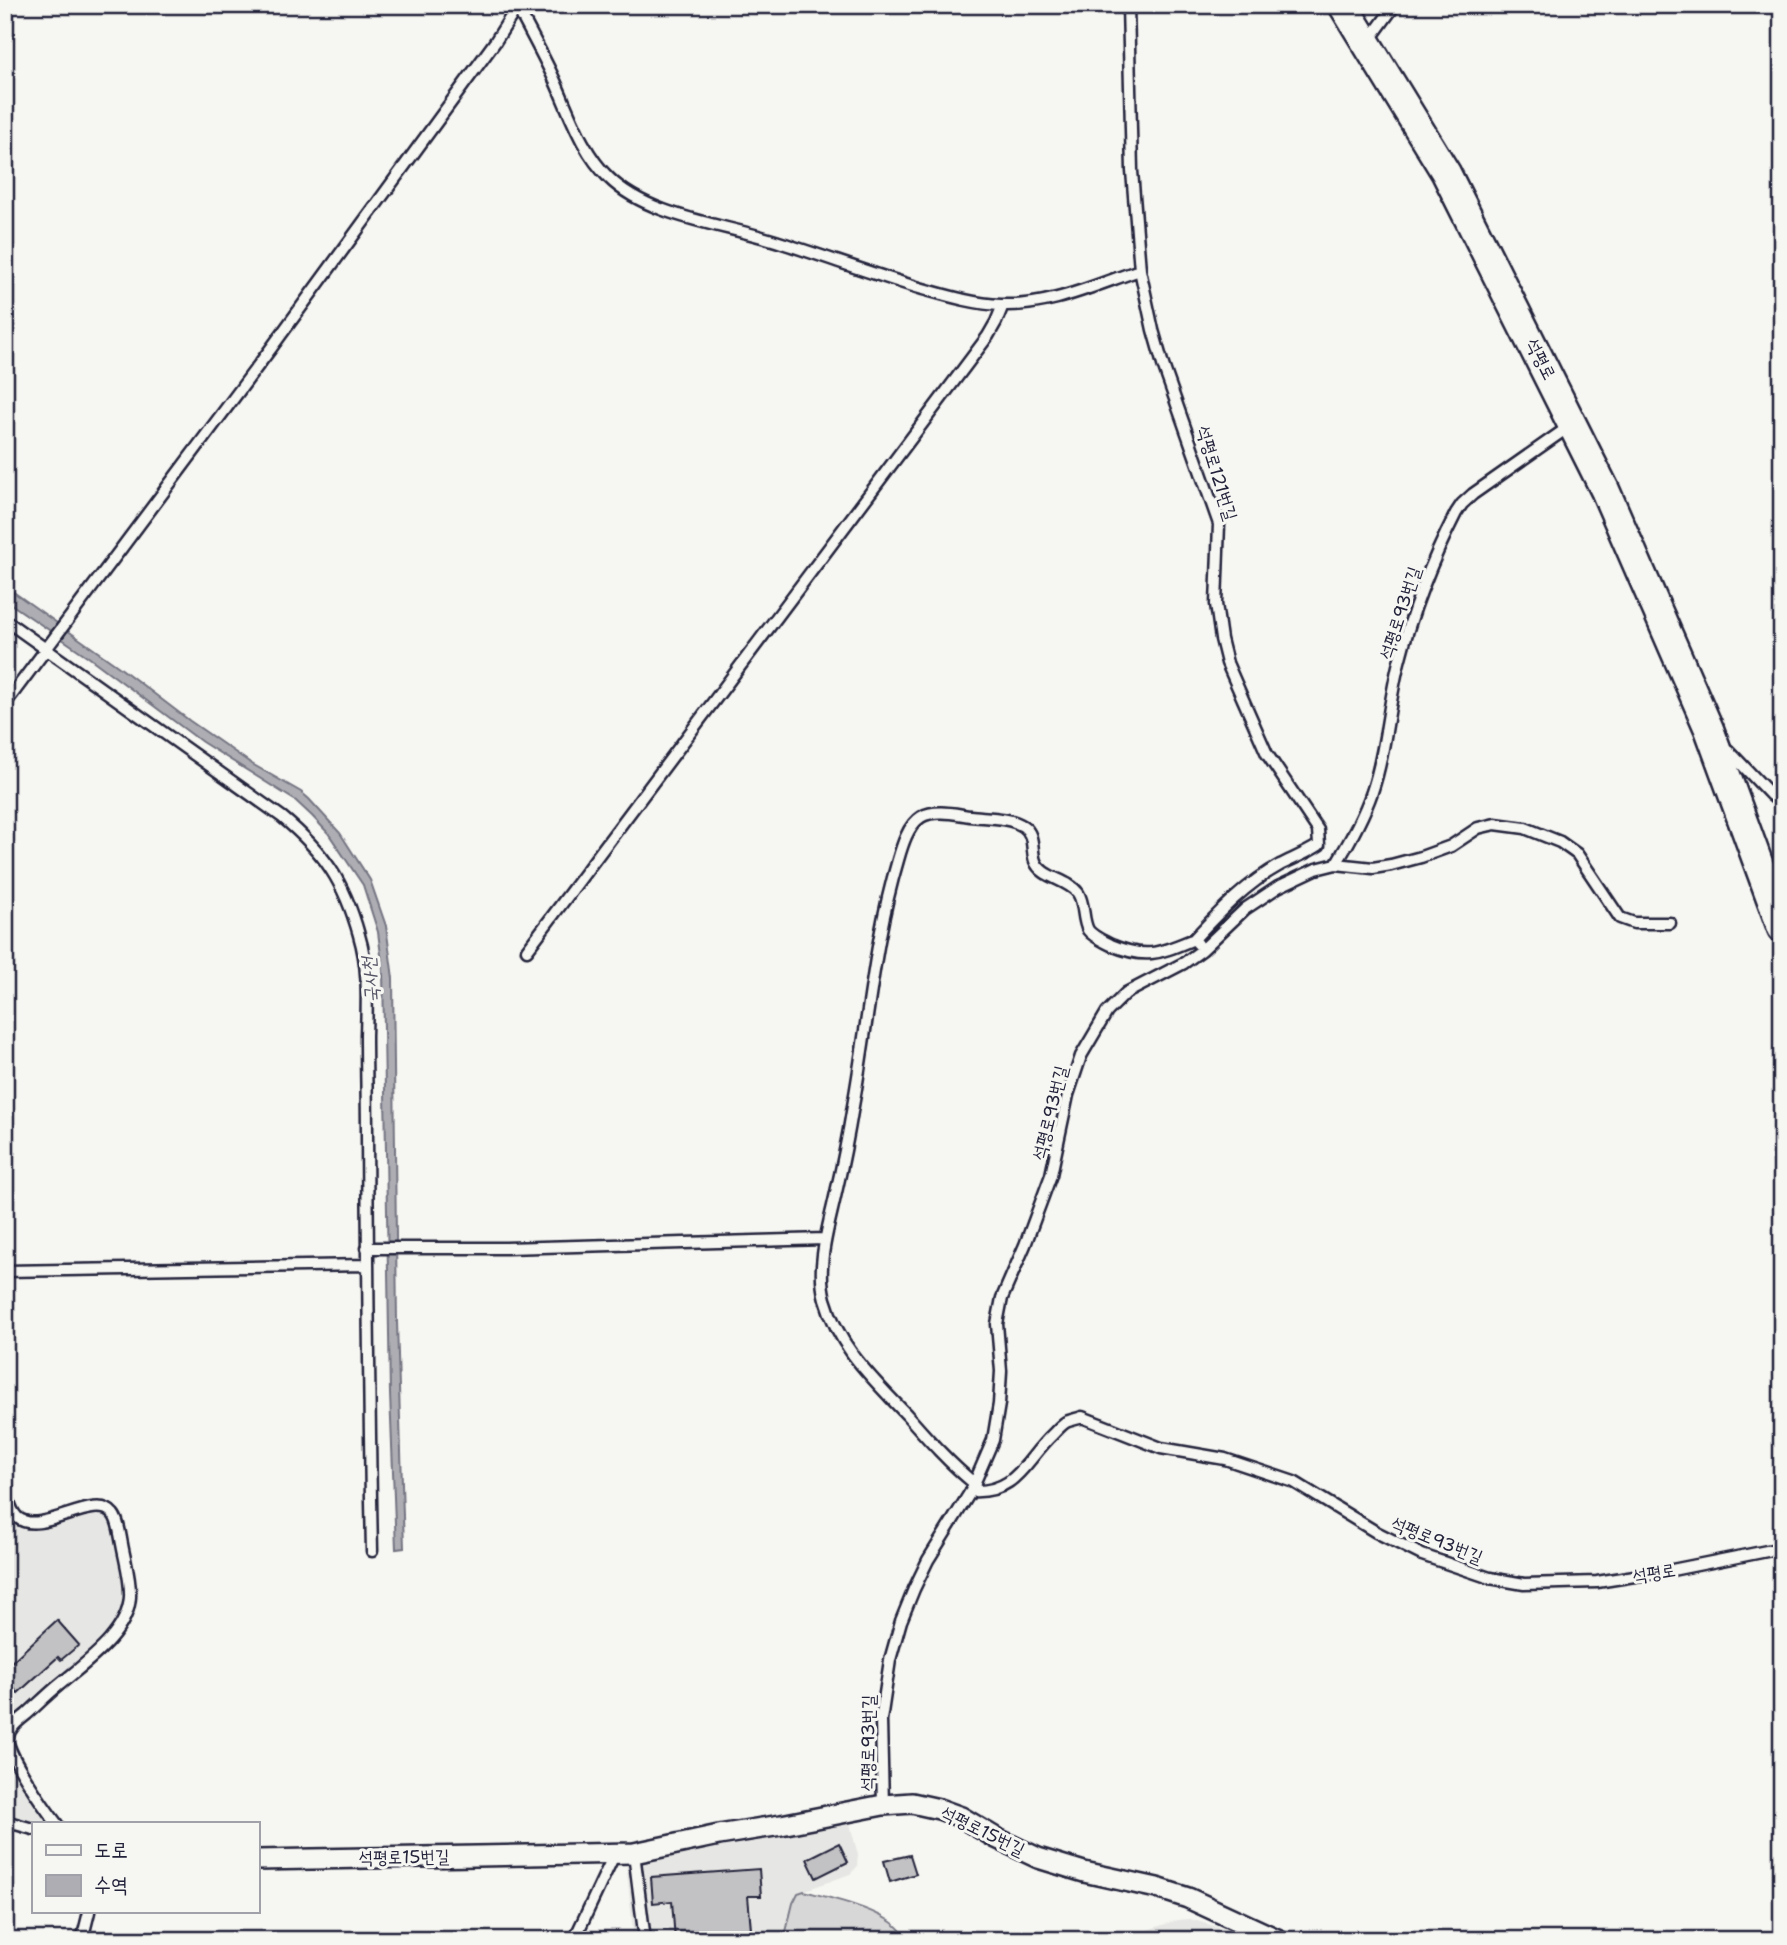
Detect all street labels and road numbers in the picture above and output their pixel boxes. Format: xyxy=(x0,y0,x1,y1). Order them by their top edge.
street label: 석평로 xyxy=(1520,334,1562,384)
street label: 석평로121번길 xyxy=(1191,423,1243,524)
street label: 석평로93번길 xyxy=(1374,563,1427,663)
street label: 석평로93번길 xyxy=(1027,1063,1073,1163)
street label: 석평로93번길 xyxy=(1388,1511,1487,1569)
street label: 석평로 xyxy=(1631,1558,1677,1588)
street label: 석평로93번길 xyxy=(855,1694,881,1792)
street label: 석평로15번길 xyxy=(937,1800,1029,1862)
street label: 석평로15번길 xyxy=(358,1844,450,1870)

